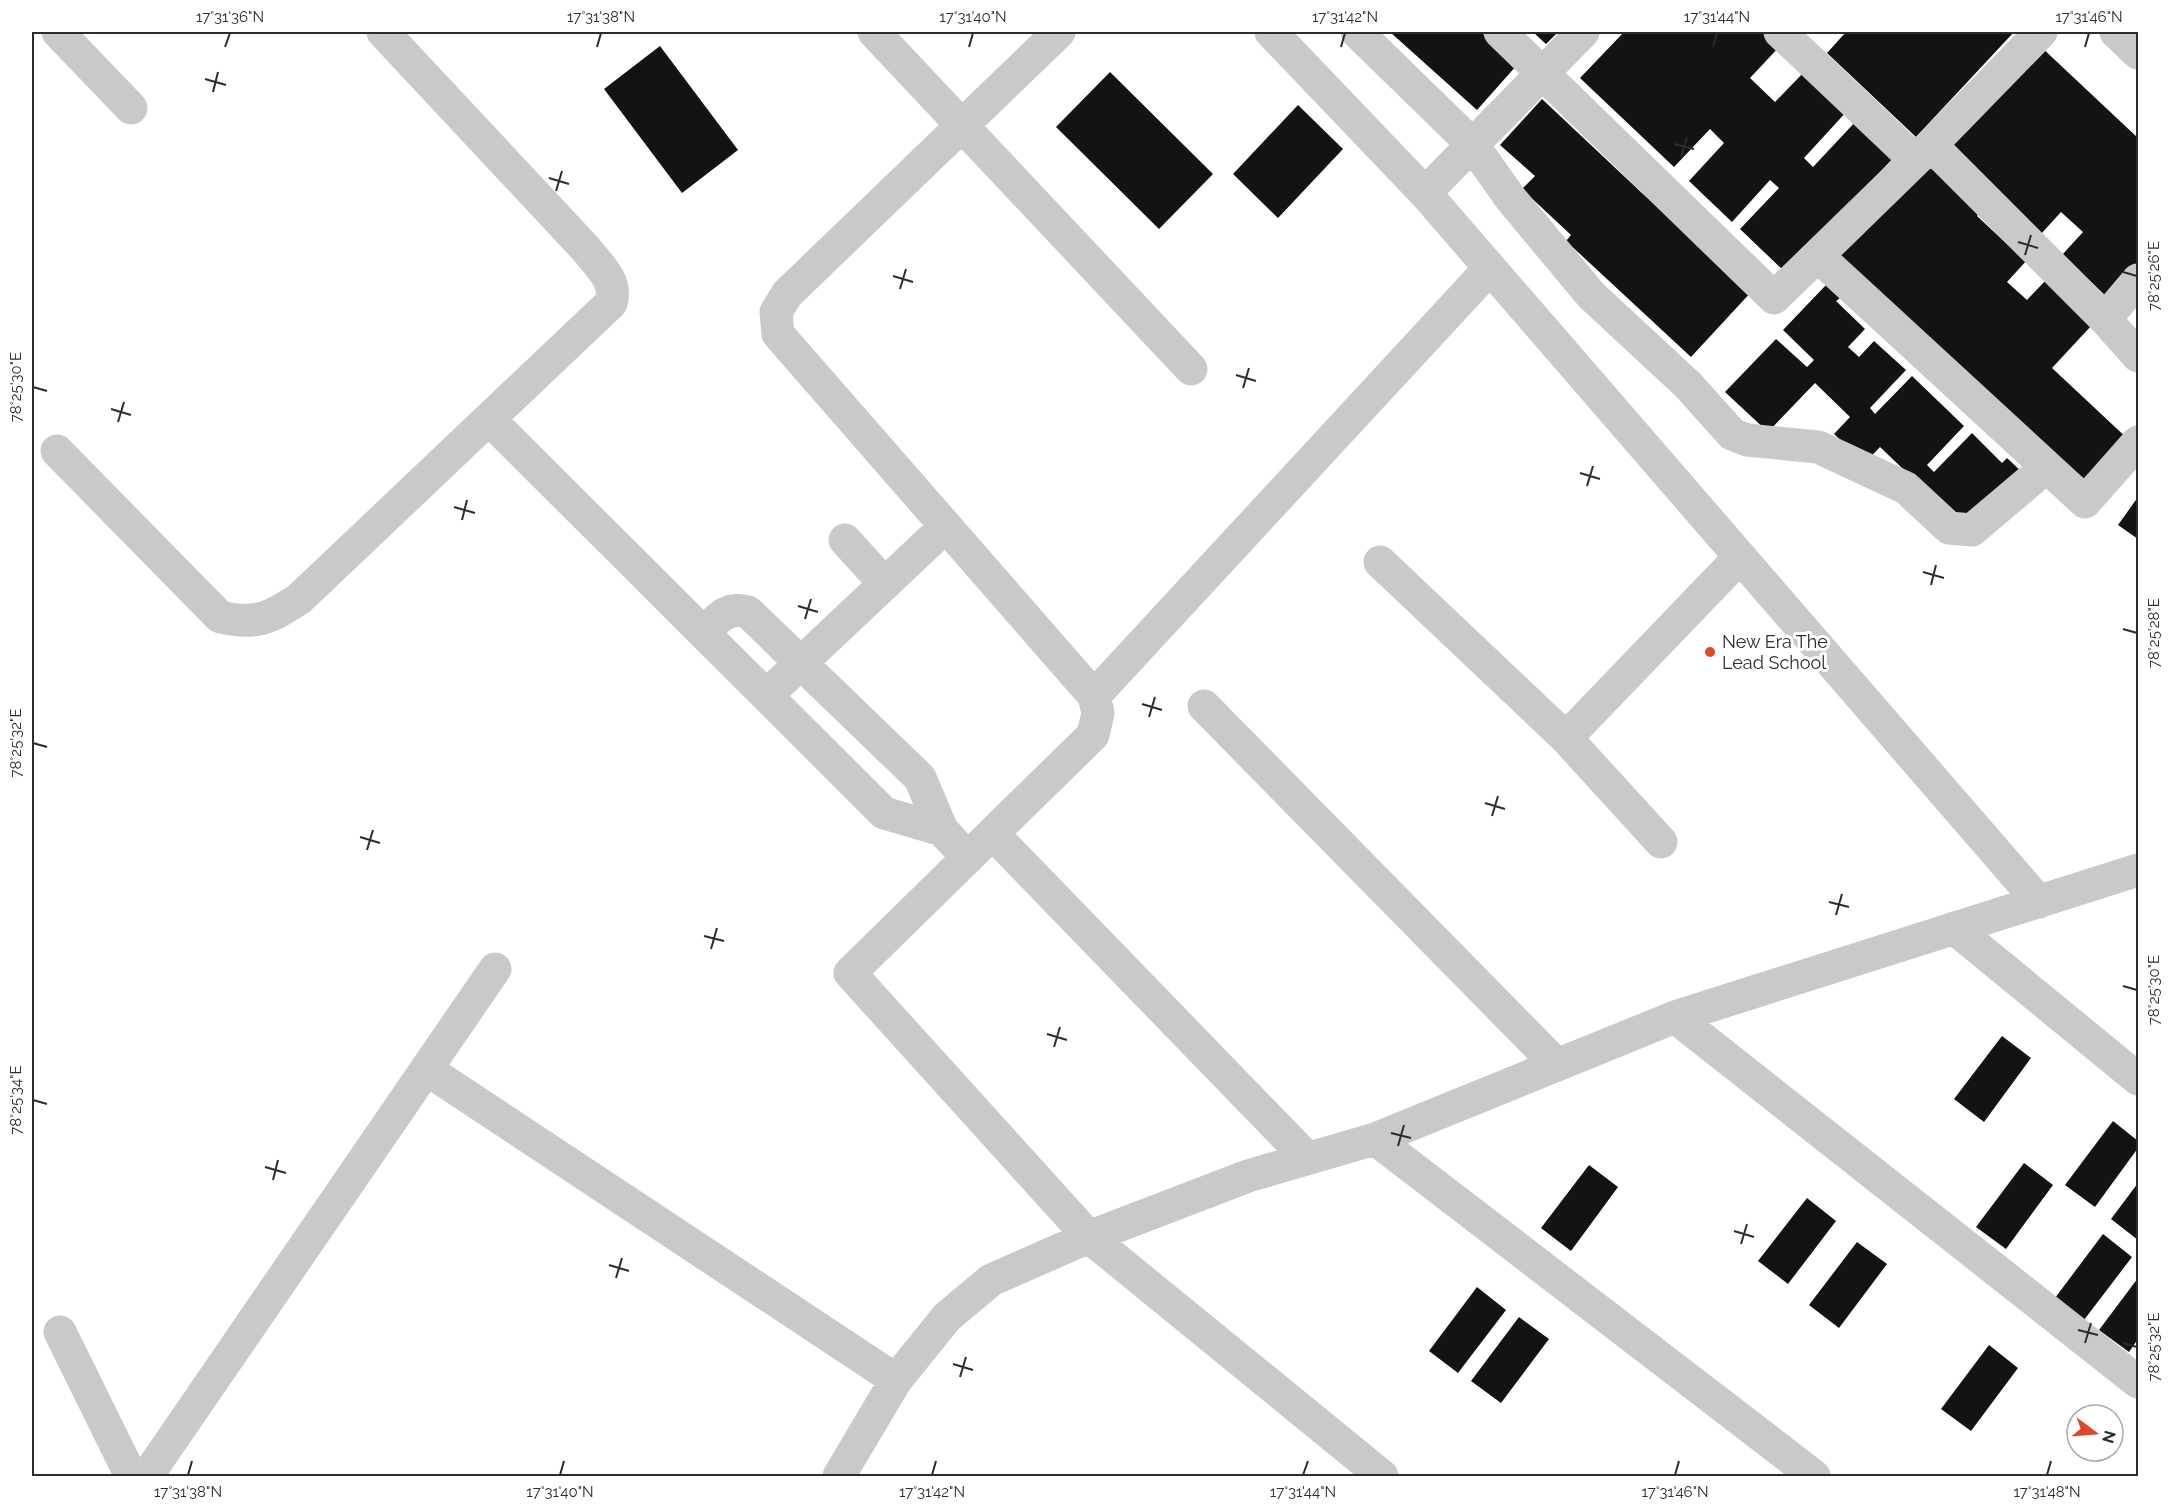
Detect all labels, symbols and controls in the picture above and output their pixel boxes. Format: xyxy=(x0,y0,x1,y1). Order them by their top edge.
text: 17°31'36"N xyxy=(196,8,264,26)
text: 17°31'38"N xyxy=(567,8,635,26)
text: 17°31'40"N xyxy=(939,8,1007,26)
text: 17°31'42"N xyxy=(1312,8,1378,26)
text: 17°31'44"N xyxy=(1684,8,1750,26)
text: 17°31'46"N xyxy=(2055,8,2123,26)
text: 78°25'26"E xyxy=(2145,241,2163,311)
text: 78°25'30"E xyxy=(7,352,25,422)
text: 78°25'28"E xyxy=(2145,598,2163,668)
place label: New Era The Lead School xyxy=(1722,631,1828,673)
marker: New Era The Lead School xyxy=(1703,645,1717,659)
text: 78°25'32"E xyxy=(7,708,25,778)
text: 78°25'30"E xyxy=(2145,955,2163,1025)
text: 78°25'34"E xyxy=(7,1065,25,1135)
text: 78°25'32"E xyxy=(2145,1312,2163,1382)
north arrow xyxy=(2065,1403,2125,1463)
text: N xyxy=(2098,1429,2120,1445)
text: 17°31'38"N xyxy=(154,1483,222,1501)
text: 17°31'40"N xyxy=(526,1483,594,1501)
text: 17°31'42"N xyxy=(899,1483,965,1501)
text: 17°31'44"N xyxy=(1270,1483,1336,1501)
text: 17°31'46"N xyxy=(1641,1483,1709,1501)
text: 17°31'48"N xyxy=(2013,1483,2081,1501)

